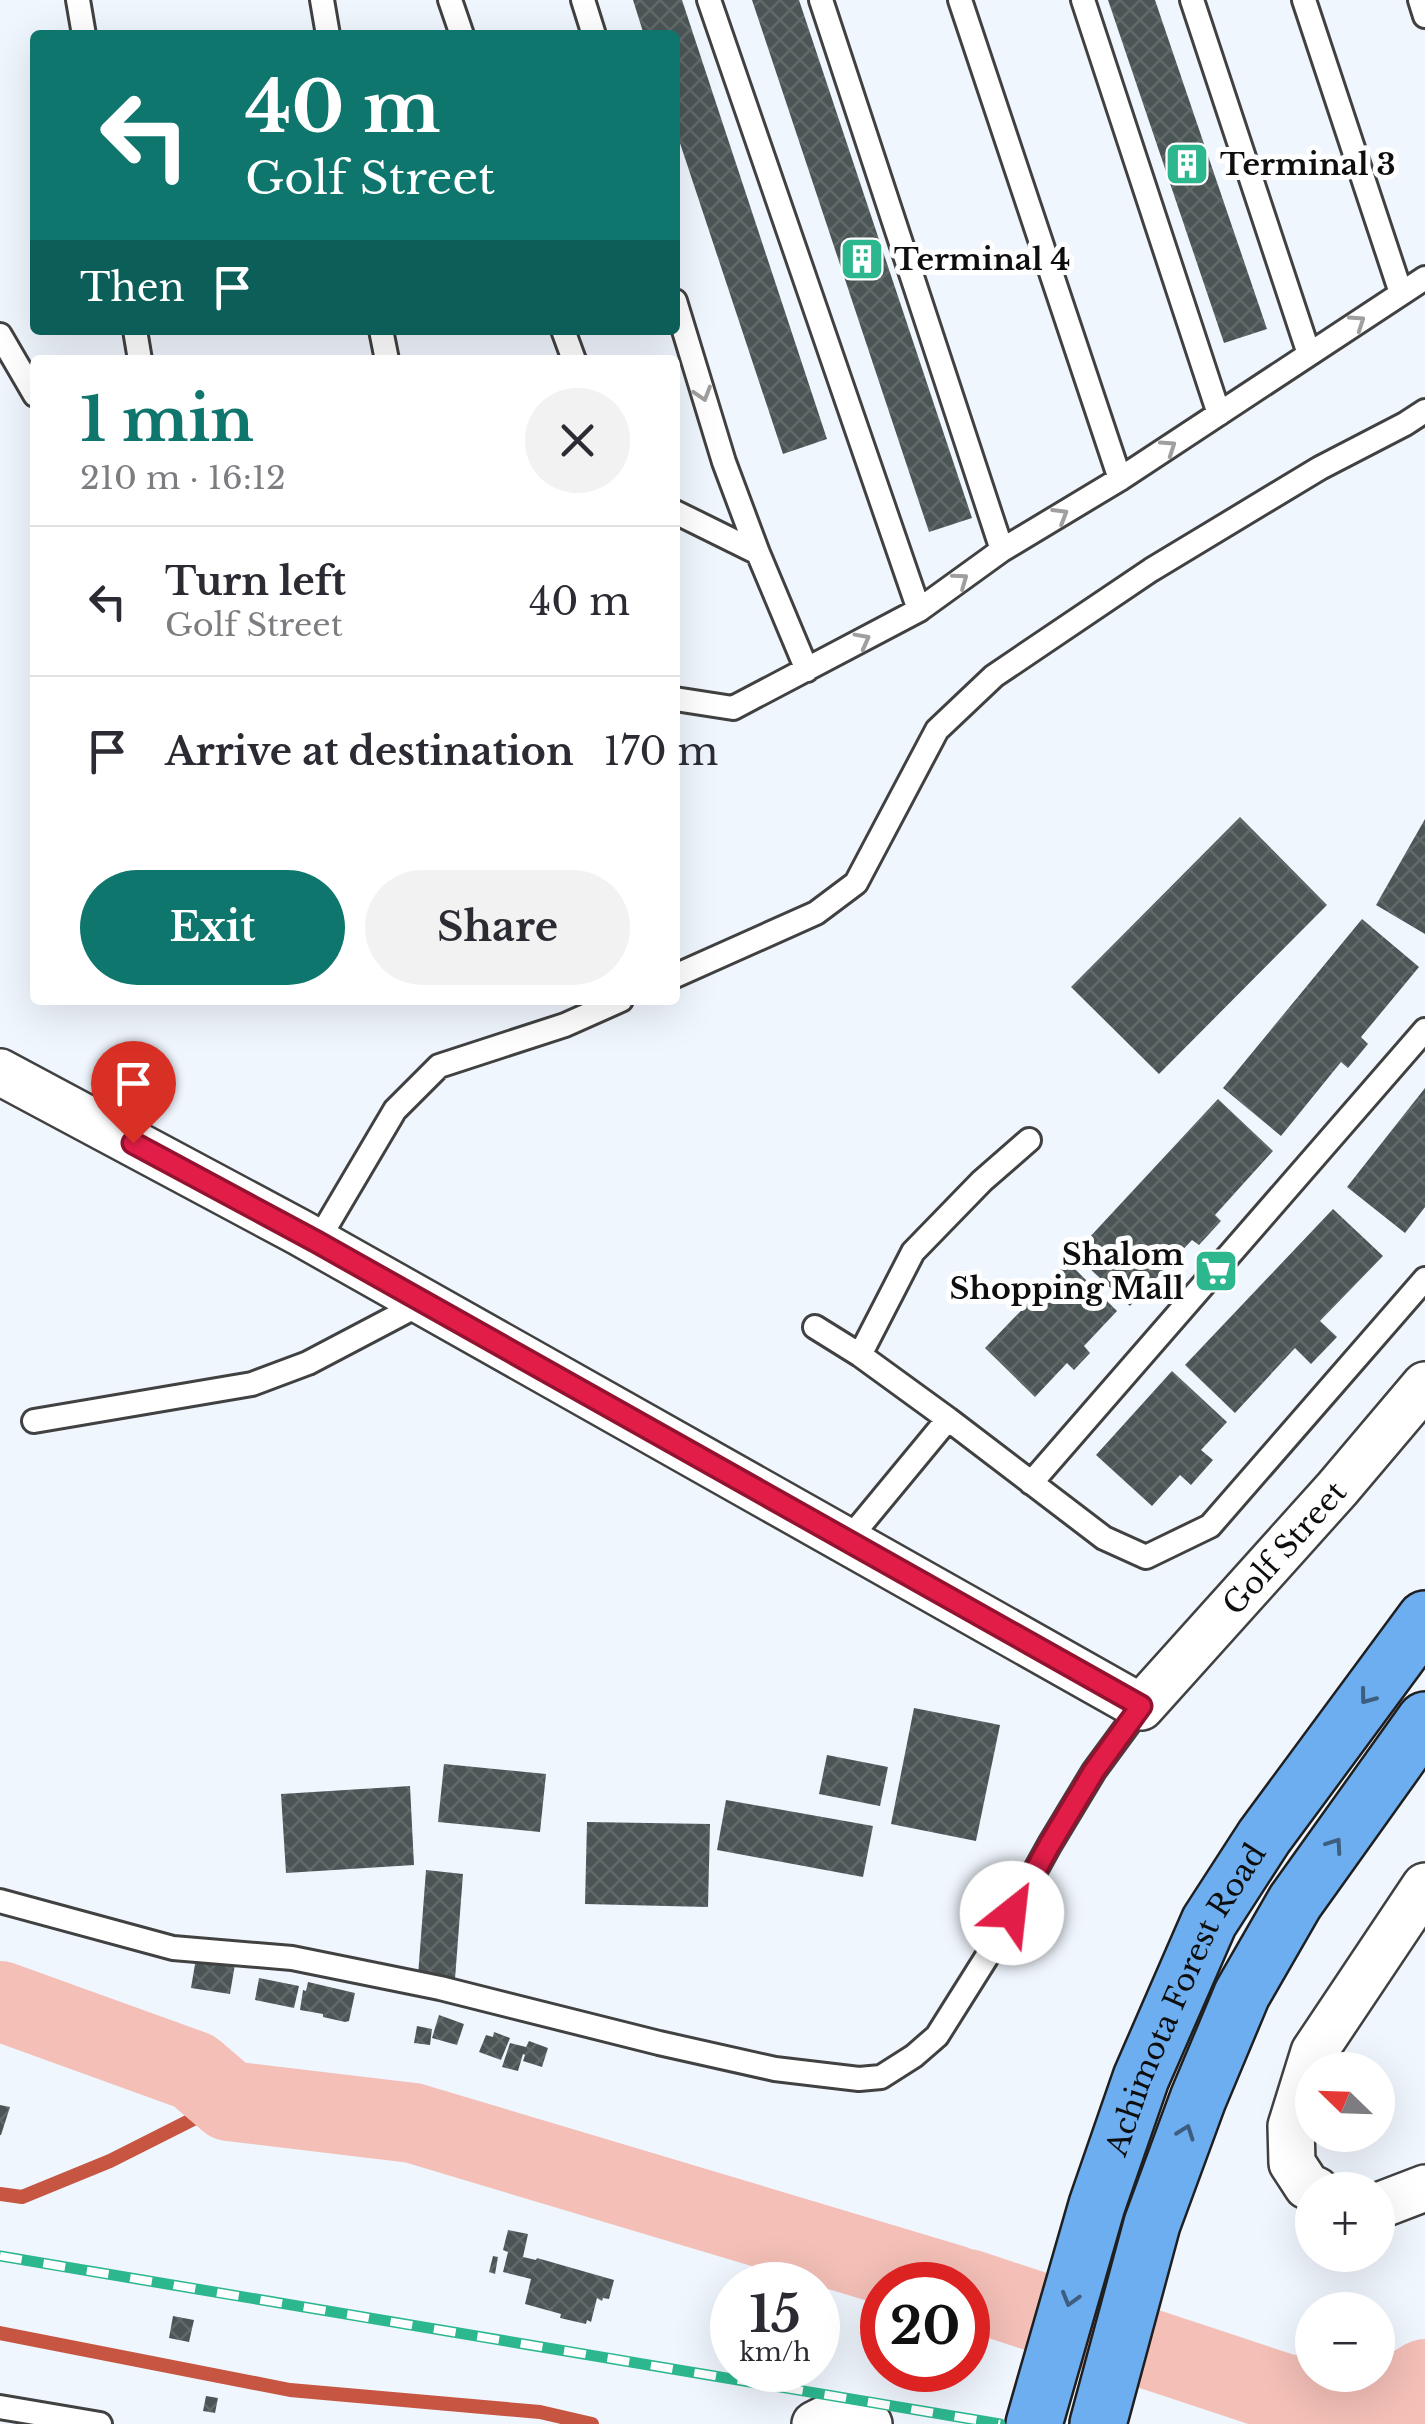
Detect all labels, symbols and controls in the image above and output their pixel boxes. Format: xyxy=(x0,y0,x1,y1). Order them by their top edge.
text: 40 m xyxy=(245,64,440,151)
icon: left xyxy=(80,70,210,200)
building icon: Terminal 3 xyxy=(1164,141,1210,187)
place label: Terminal 3 xyxy=(1220,146,1396,183)
text: Golf Street xyxy=(245,150,495,206)
building icon: Terminal 4 xyxy=(839,236,885,282)
place label: Terminal 4 xyxy=(894,241,1070,278)
icon: arrive xyxy=(205,260,260,315)
text: Then xyxy=(80,264,185,311)
one-way arrow xyxy=(1348,315,1366,334)
text: 1 min xyxy=(80,383,254,457)
one-way arrow xyxy=(692,385,712,402)
button: close xyxy=(525,388,630,493)
one-way arrow xyxy=(1159,440,1177,459)
text: 210 m · 16:12 xyxy=(80,458,286,498)
one-way arrow xyxy=(1050,508,1068,527)
text: Turn left xyxy=(165,558,346,605)
icon: left xyxy=(80,574,135,629)
one-way arrow xyxy=(949,574,968,592)
text: 40 m xyxy=(529,578,630,625)
text: Golf Street xyxy=(165,605,343,645)
one-way arrow xyxy=(852,633,871,652)
icon: arrive xyxy=(80,724,135,779)
text: Arrive at destination xyxy=(165,728,574,775)
text: 170 m xyxy=(604,728,718,775)
button: Exit xyxy=(80,870,345,985)
button: Share xyxy=(365,870,630,985)
pin xyxy=(91,1041,176,1144)
icon: arrive xyxy=(106,1056,161,1111)
place label: Shalom Shopping Mall xyxy=(950,1236,1184,1307)
supermarket icon: Shalom Shopping Mall xyxy=(1193,1248,1239,1294)
street label: Golf Street xyxy=(1215,1473,1354,1622)
one-way arrow xyxy=(1361,1686,1378,1704)
street label: Achimota Forest Road xyxy=(1097,1836,1273,2161)
one-way arrow xyxy=(1323,1838,1341,1857)
position arrow xyxy=(960,1861,1064,1965)
north arrow xyxy=(1295,2052,1395,2152)
map controls xyxy=(1295,2052,1395,2392)
one-way arrow xyxy=(1174,2125,1194,2142)
button: + xyxy=(1295,2172,1395,2272)
speed limit sign: 20 xyxy=(860,2262,990,2392)
text: 15 xyxy=(749,2283,801,2346)
one-way arrow xyxy=(1061,2289,1082,2306)
button: − xyxy=(1295,2292,1395,2392)
text: km/h xyxy=(740,2337,810,2368)

